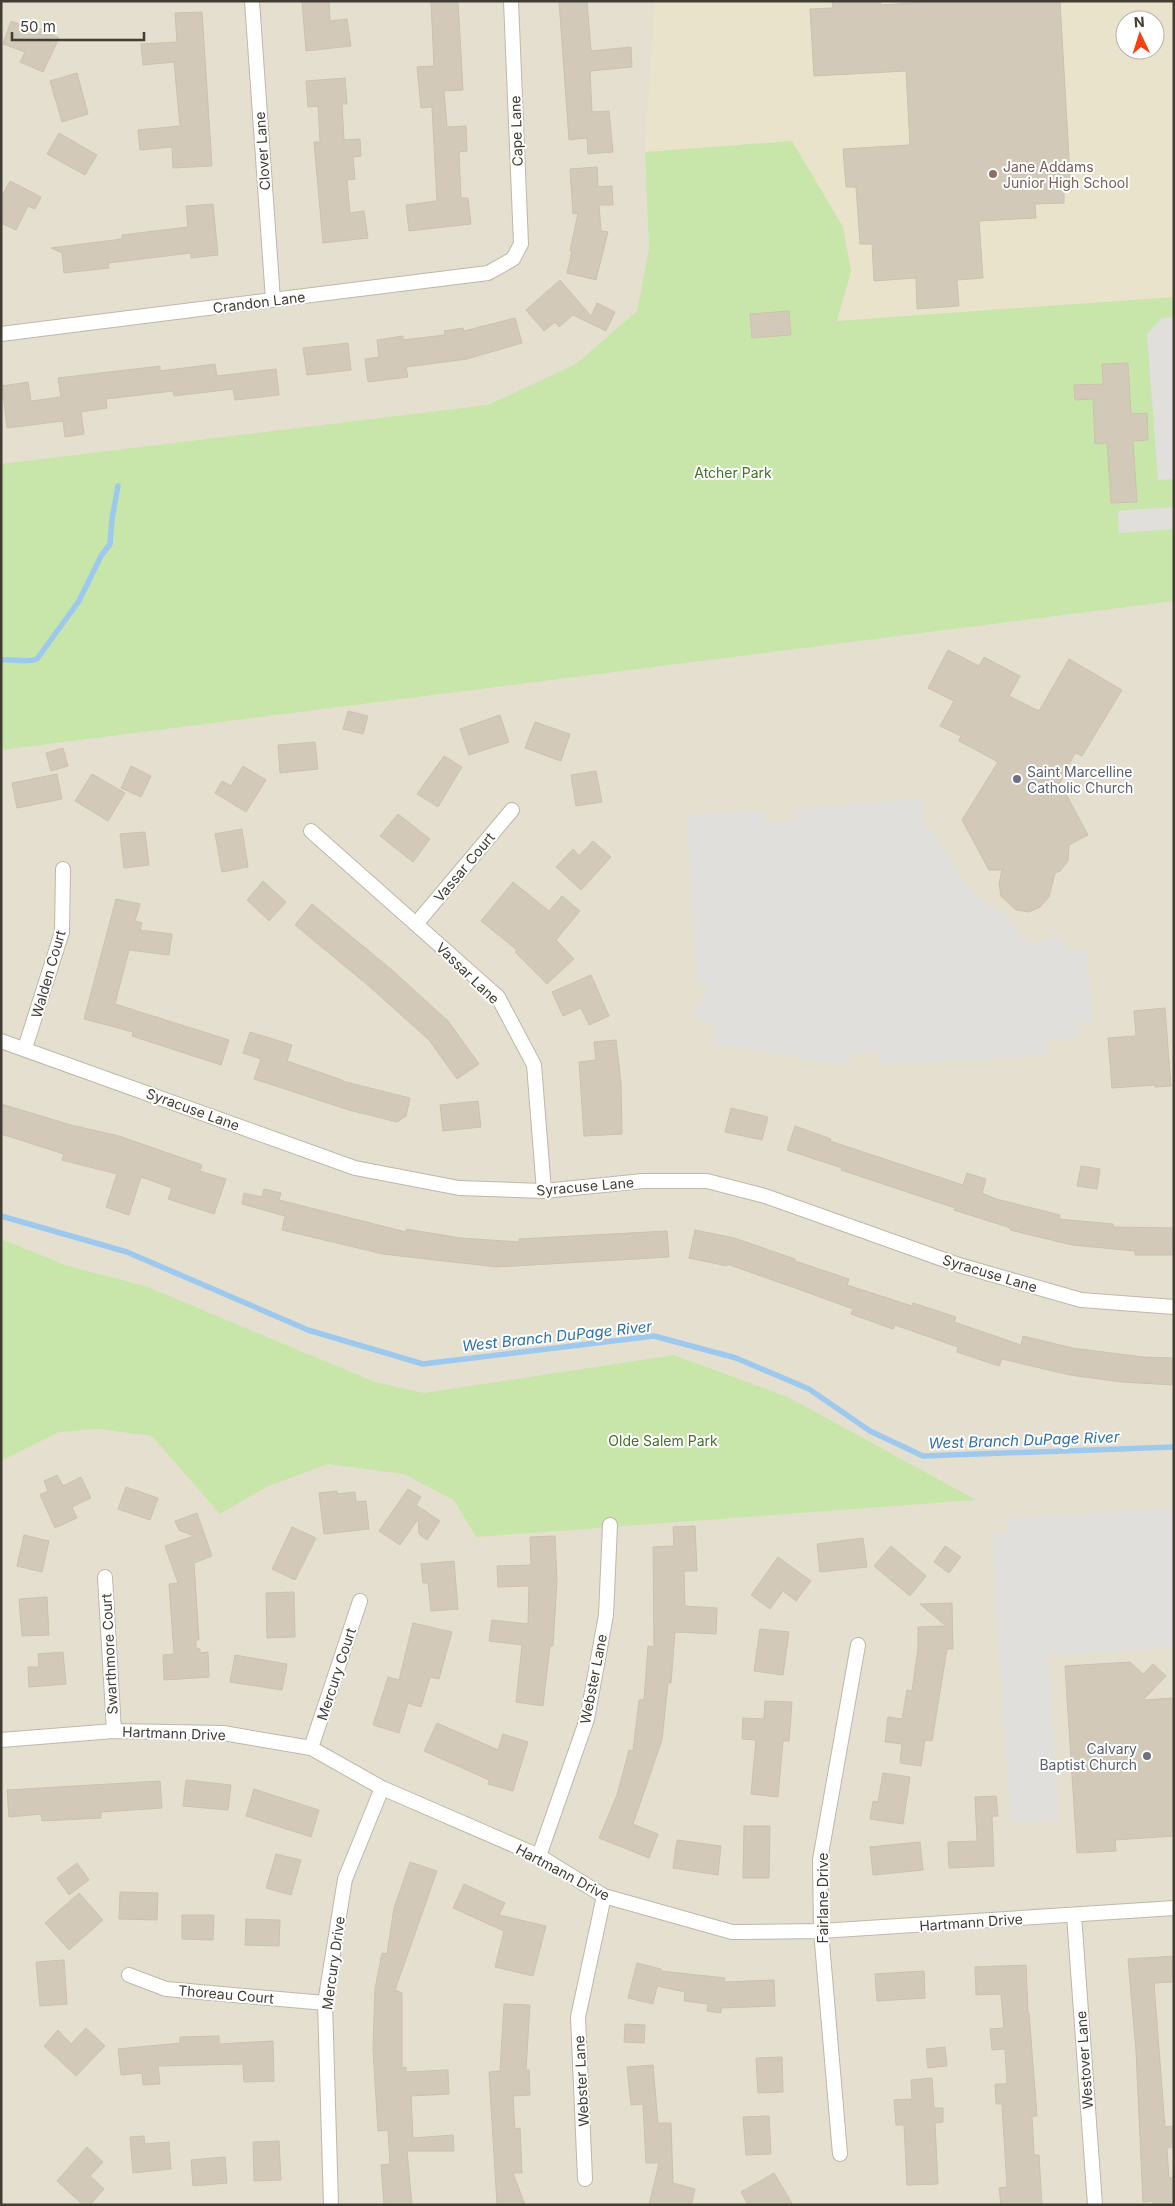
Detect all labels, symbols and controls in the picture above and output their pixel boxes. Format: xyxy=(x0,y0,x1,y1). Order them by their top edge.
scale bar xyxy=(12,10,145,42)
north arrow xyxy=(1115,10,1165,60)
text: N xyxy=(1133,13,1145,30)
text: 50 m xyxy=(20,17,56,36)
street label: Cape Lane xyxy=(506,95,526,167)
street label: Clover Lane xyxy=(251,111,273,191)
place label: Jane Addams Junior High School xyxy=(1003,158,1129,191)
marker: Jane Addams Junior High School xyxy=(987,168,999,180)
street label: Crandon Lane xyxy=(212,288,306,316)
park label: Atcher Park xyxy=(694,464,772,481)
place label: Saint Marcelline Catholic Church xyxy=(1027,763,1133,796)
marker: Saint Marcelline Catholic Church xyxy=(1011,773,1023,785)
street label: Vassar Court xyxy=(430,828,498,905)
street label: Walden Court xyxy=(27,928,69,1020)
street label: Vassar Lane xyxy=(433,939,503,1007)
street label: Syracuse Lane xyxy=(144,1084,242,1134)
street label: Syracuse Lane xyxy=(535,1173,635,1199)
street label: Syracuse Lane xyxy=(941,1251,1039,1295)
water label: West Branch DuPage River xyxy=(461,1317,653,1355)
water label: West Branch DuPage River xyxy=(928,1427,1120,1453)
park label: Olde Salem Park xyxy=(608,1432,718,1449)
street label: Swarthmore Court xyxy=(97,1593,121,1715)
street label: Mercury Court xyxy=(313,1625,359,1722)
street label: Webster Lane xyxy=(576,1633,610,1725)
street label: Hartmann Drive xyxy=(122,1723,226,1743)
place label: Calvary Baptist Church xyxy=(1039,1740,1137,1773)
marker: Calvary Baptist Church xyxy=(1141,1750,1153,1762)
street label: Hartmann Drive xyxy=(513,1840,613,1904)
street label: Fairlane Drive xyxy=(814,1852,831,1944)
street label: Hartmann Drive xyxy=(919,1910,1023,1934)
street label: Mercury Drive xyxy=(318,1915,348,2011)
street label: Thoreau Court xyxy=(177,1981,275,2007)
street label: Westover Lane xyxy=(1072,2010,1096,2110)
street label: Webster Lane xyxy=(570,2035,592,2127)

